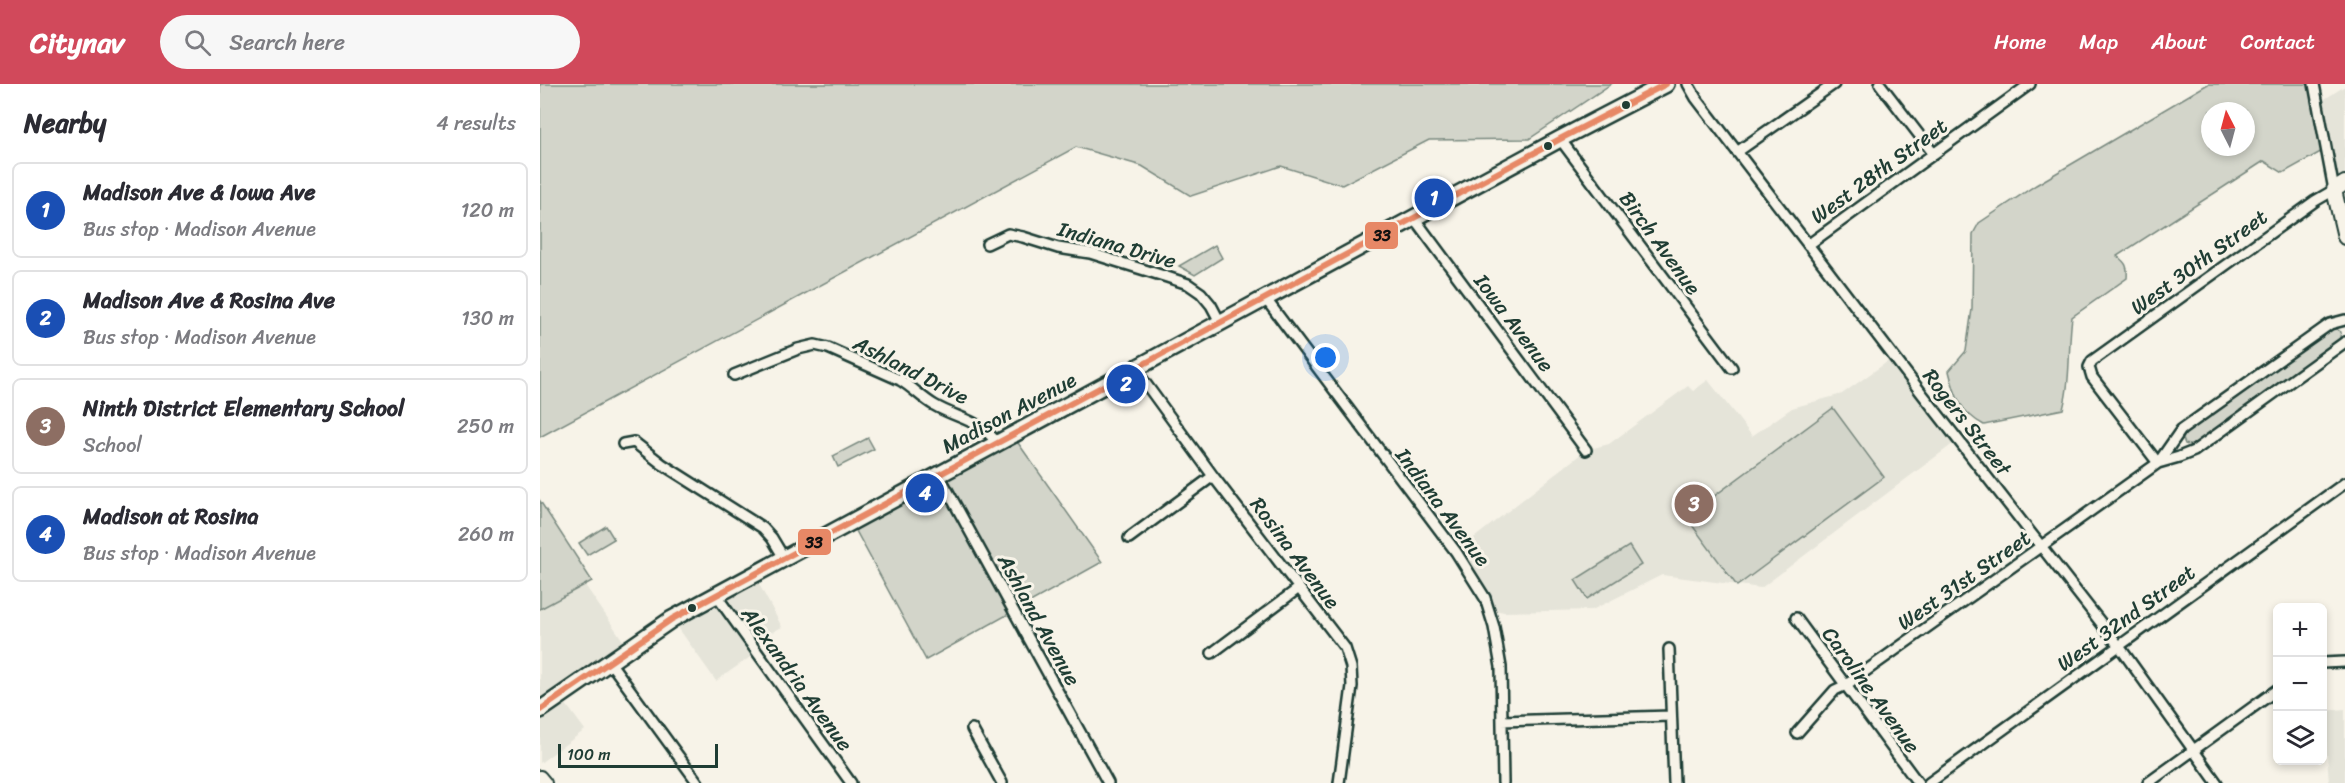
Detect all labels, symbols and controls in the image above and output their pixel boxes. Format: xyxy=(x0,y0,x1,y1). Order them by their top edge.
search box xyxy=(160,15,580,69)
text: Citynav xyxy=(30,18,124,67)
text: Search here xyxy=(229,23,345,62)
text: Home xyxy=(1994,23,2046,61)
text: Map xyxy=(2079,23,2118,61)
text: About xyxy=(2151,23,2208,61)
text: Contact xyxy=(2241,23,2315,61)
icon: search xyxy=(181,26,214,59)
unlabelled marker xyxy=(1620,99,1632,111)
text: Nearby xyxy=(24,100,106,146)
north arrow xyxy=(2201,102,2255,156)
text: 4 results xyxy=(436,106,516,141)
street label: West 28th Street xyxy=(1802,108,1956,234)
unlabelled marker xyxy=(1542,140,1554,152)
text: Madison Ave & Iowa Ave xyxy=(83,173,315,212)
pin: 1 xyxy=(1414,176,1454,220)
street label: Birch Avenue xyxy=(1609,183,1711,303)
text: 1 xyxy=(41,193,50,228)
text: 120 m xyxy=(461,193,514,228)
street label: West 30th Street xyxy=(2122,199,2276,325)
street label: Indiana Drive xyxy=(1052,210,1181,280)
text: Bus stop · Madison Avenue xyxy=(83,212,316,247)
line badge: 33 xyxy=(1364,221,1399,250)
text: 33 xyxy=(1372,221,1391,250)
street label: Iowa Avenue xyxy=(1463,264,1564,381)
text: Madison Ave & Rosina Ave xyxy=(83,281,335,320)
text: 2 xyxy=(40,301,51,336)
text: 130 m xyxy=(461,301,514,336)
text: Bus stop · Madison Avenue xyxy=(83,320,316,355)
street label: Ashland Drive xyxy=(845,324,976,415)
your location xyxy=(1311,343,1340,372)
street label: Rogers Street xyxy=(1912,360,2022,486)
street label: Madison Avenue xyxy=(935,361,1083,465)
pin: 2 xyxy=(1106,362,1146,406)
text: Ninth District Elementary School xyxy=(83,389,404,428)
text: 3 xyxy=(40,409,51,444)
text: 250 m xyxy=(457,409,514,444)
text: School xyxy=(83,428,142,463)
street label: Indiana Avenue xyxy=(1385,438,1501,575)
pin: 4 xyxy=(906,470,944,516)
pin: 3 xyxy=(1674,482,1714,526)
street label: Rosina Avenue xyxy=(1240,488,1350,618)
text: Madison at Rosina xyxy=(83,497,258,536)
text: 4 xyxy=(39,517,52,552)
text: 260 m xyxy=(458,517,514,552)
street label: West 31st Street xyxy=(1889,519,2039,641)
line badge: 33 xyxy=(797,528,832,556)
text: 33 xyxy=(804,528,823,557)
text: Bus stop · Madison Avenue xyxy=(83,536,316,571)
street label: Ashland Avenue xyxy=(986,546,1091,693)
street label: West 32nd Street xyxy=(2048,554,2204,682)
street label: Alexandria Avenue xyxy=(730,597,863,760)
unlabelled marker xyxy=(686,602,698,614)
map controls xyxy=(2273,603,2327,765)
button: + xyxy=(2273,603,2327,657)
street label: Caroline Avenue xyxy=(1812,618,1931,762)
button: − xyxy=(2273,657,2327,711)
button: layers xyxy=(2273,711,2327,765)
text: 100 m xyxy=(567,740,611,769)
scale bar xyxy=(558,741,718,768)

